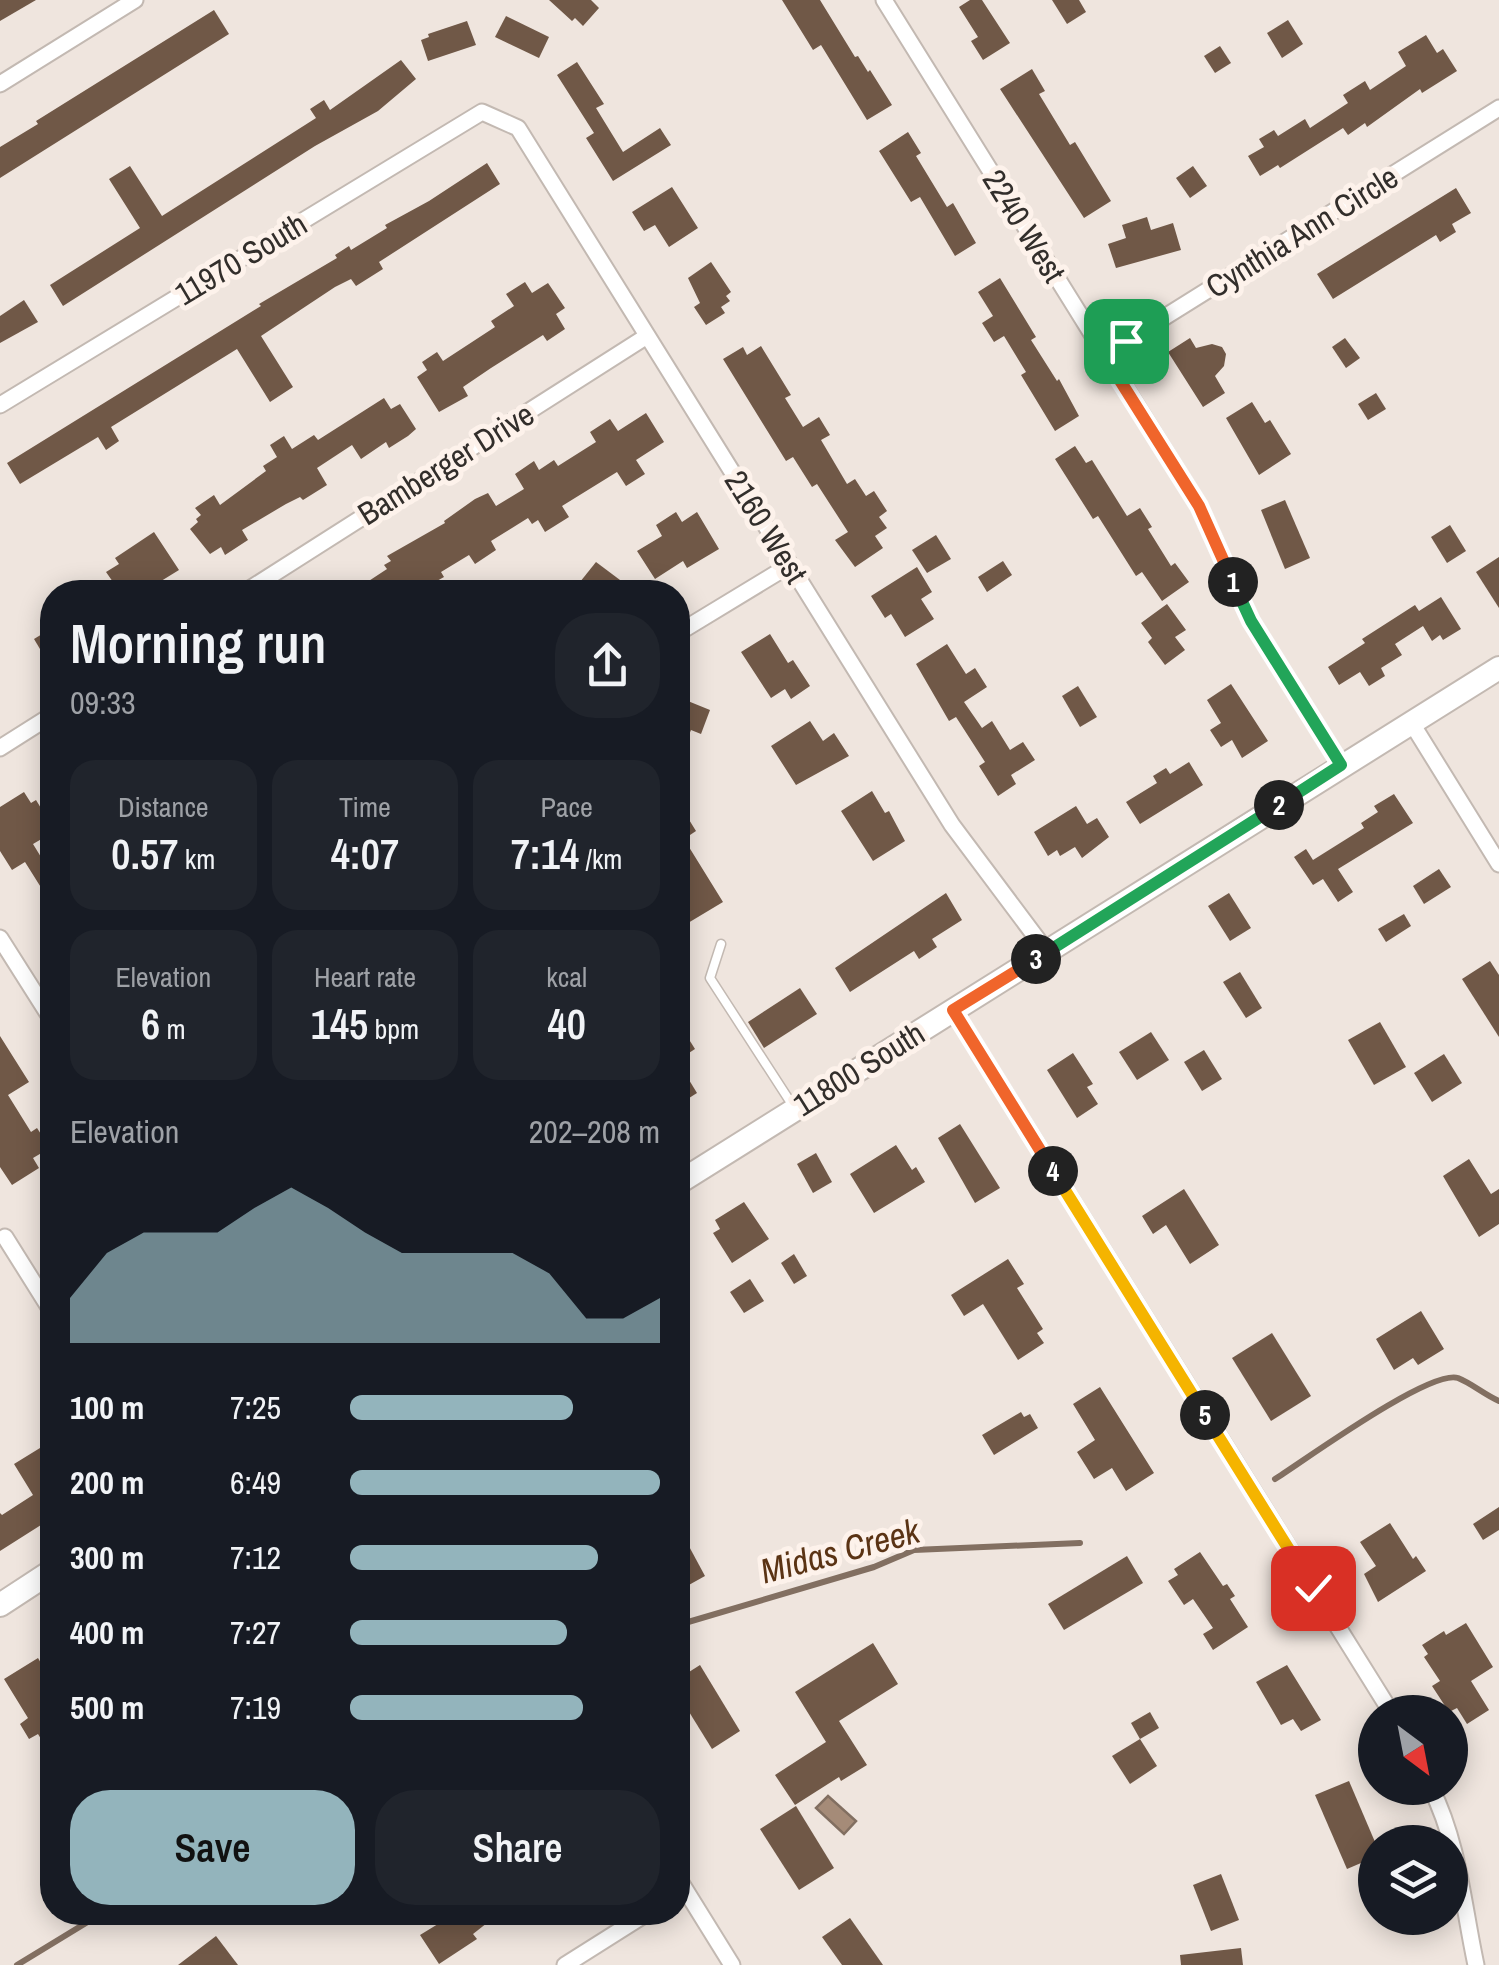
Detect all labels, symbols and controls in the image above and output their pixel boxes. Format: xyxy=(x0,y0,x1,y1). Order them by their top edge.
street label: Cynthia Ann Circle xyxy=(1198,155,1406,308)
street label: 2240 West xyxy=(973,161,1076,290)
street label: 11970 South xyxy=(167,202,315,315)
pin xyxy=(1084,299,1169,384)
icon: arrive xyxy=(1099,314,1154,369)
street label: Bamberger Drive xyxy=(350,392,542,535)
street label: 2160 West xyxy=(715,462,818,591)
pin: 1 xyxy=(1208,557,1258,607)
text: 1 xyxy=(1227,563,1239,601)
text: Morning run xyxy=(70,606,326,680)
button: share xyxy=(555,613,660,718)
text: 09:33 xyxy=(70,681,136,724)
pin: 2 xyxy=(1254,780,1304,830)
text: 2 xyxy=(1273,786,1285,824)
text: Distance xyxy=(118,788,209,826)
text: Time xyxy=(339,788,391,826)
text: Pace xyxy=(540,788,593,826)
text: 0.57 xyxy=(111,826,178,882)
text: 4:07 xyxy=(331,826,399,882)
text: 7:14 xyxy=(511,826,579,882)
text: km xyxy=(178,840,215,878)
text: /km xyxy=(579,840,623,878)
pin: 3 xyxy=(1011,934,1061,984)
text: 3 xyxy=(1030,940,1042,978)
text: Elevation xyxy=(115,958,211,996)
text: Heart rate xyxy=(314,958,416,996)
text: kcal xyxy=(546,958,587,996)
text: 6 xyxy=(141,996,160,1052)
text: 145 xyxy=(311,996,368,1052)
text: 40 xyxy=(548,996,586,1052)
text: m xyxy=(160,1010,186,1048)
text: bpm xyxy=(368,1010,419,1048)
street label: 11800 South xyxy=(785,1011,932,1126)
text: Elevation xyxy=(70,1110,179,1153)
text: 202–208 m xyxy=(529,1110,660,1153)
pin: 4 xyxy=(1028,1146,1078,1196)
text: 4 xyxy=(1047,1152,1059,1190)
text: 100 m xyxy=(70,1386,144,1429)
text: 7:25 xyxy=(230,1386,281,1429)
pin: 5 xyxy=(1180,1390,1230,1440)
text: 5 xyxy=(1199,1396,1211,1434)
text: 200 m xyxy=(70,1461,144,1504)
text: 6:49 xyxy=(230,1461,281,1504)
water label: Midas Creek xyxy=(755,1506,926,1594)
text: 300 m xyxy=(70,1536,144,1579)
text: 7:12 xyxy=(230,1536,281,1579)
pin xyxy=(1271,1546,1356,1631)
icon: check xyxy=(1286,1561,1341,1616)
text: 400 m xyxy=(70,1611,144,1654)
text: 7:27 xyxy=(230,1611,281,1654)
text: 500 m xyxy=(70,1686,144,1729)
text: 7:19 xyxy=(230,1686,281,1729)
north arrow xyxy=(1358,1695,1468,1805)
map controls xyxy=(1358,1695,1468,1935)
button: Save xyxy=(70,1790,355,1905)
button: Share xyxy=(375,1790,660,1905)
button: layers xyxy=(1358,1825,1468,1935)

